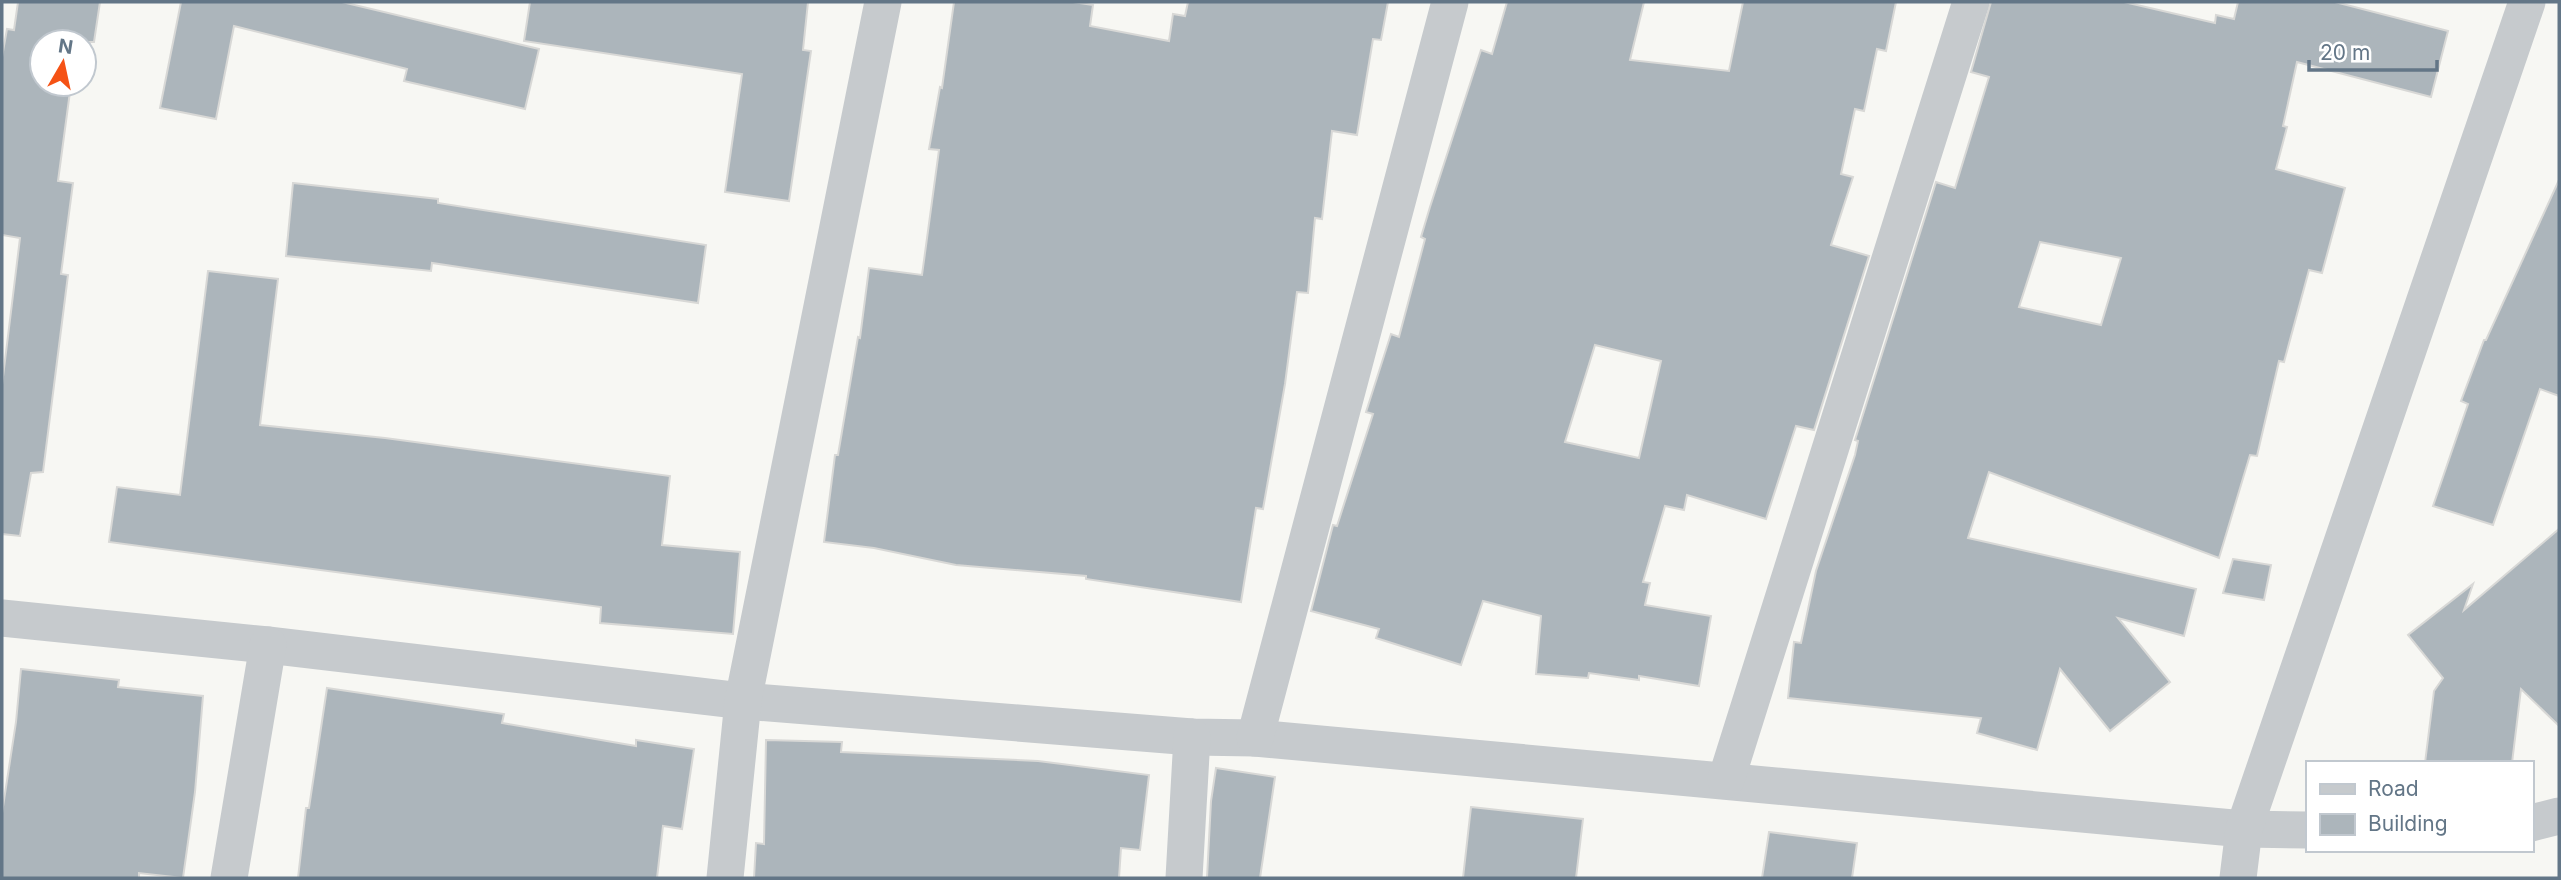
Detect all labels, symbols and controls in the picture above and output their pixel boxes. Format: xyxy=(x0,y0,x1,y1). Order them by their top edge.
north arrow xyxy=(28,28,98,98)
scale bar xyxy=(2309,28,2437,72)
text: N xyxy=(57,34,75,59)
text: 20 m xyxy=(2320,40,2370,65)
legend xyxy=(2306,761,2533,852)
text: Road xyxy=(2368,776,2419,801)
text: Building xyxy=(2368,811,2448,836)

